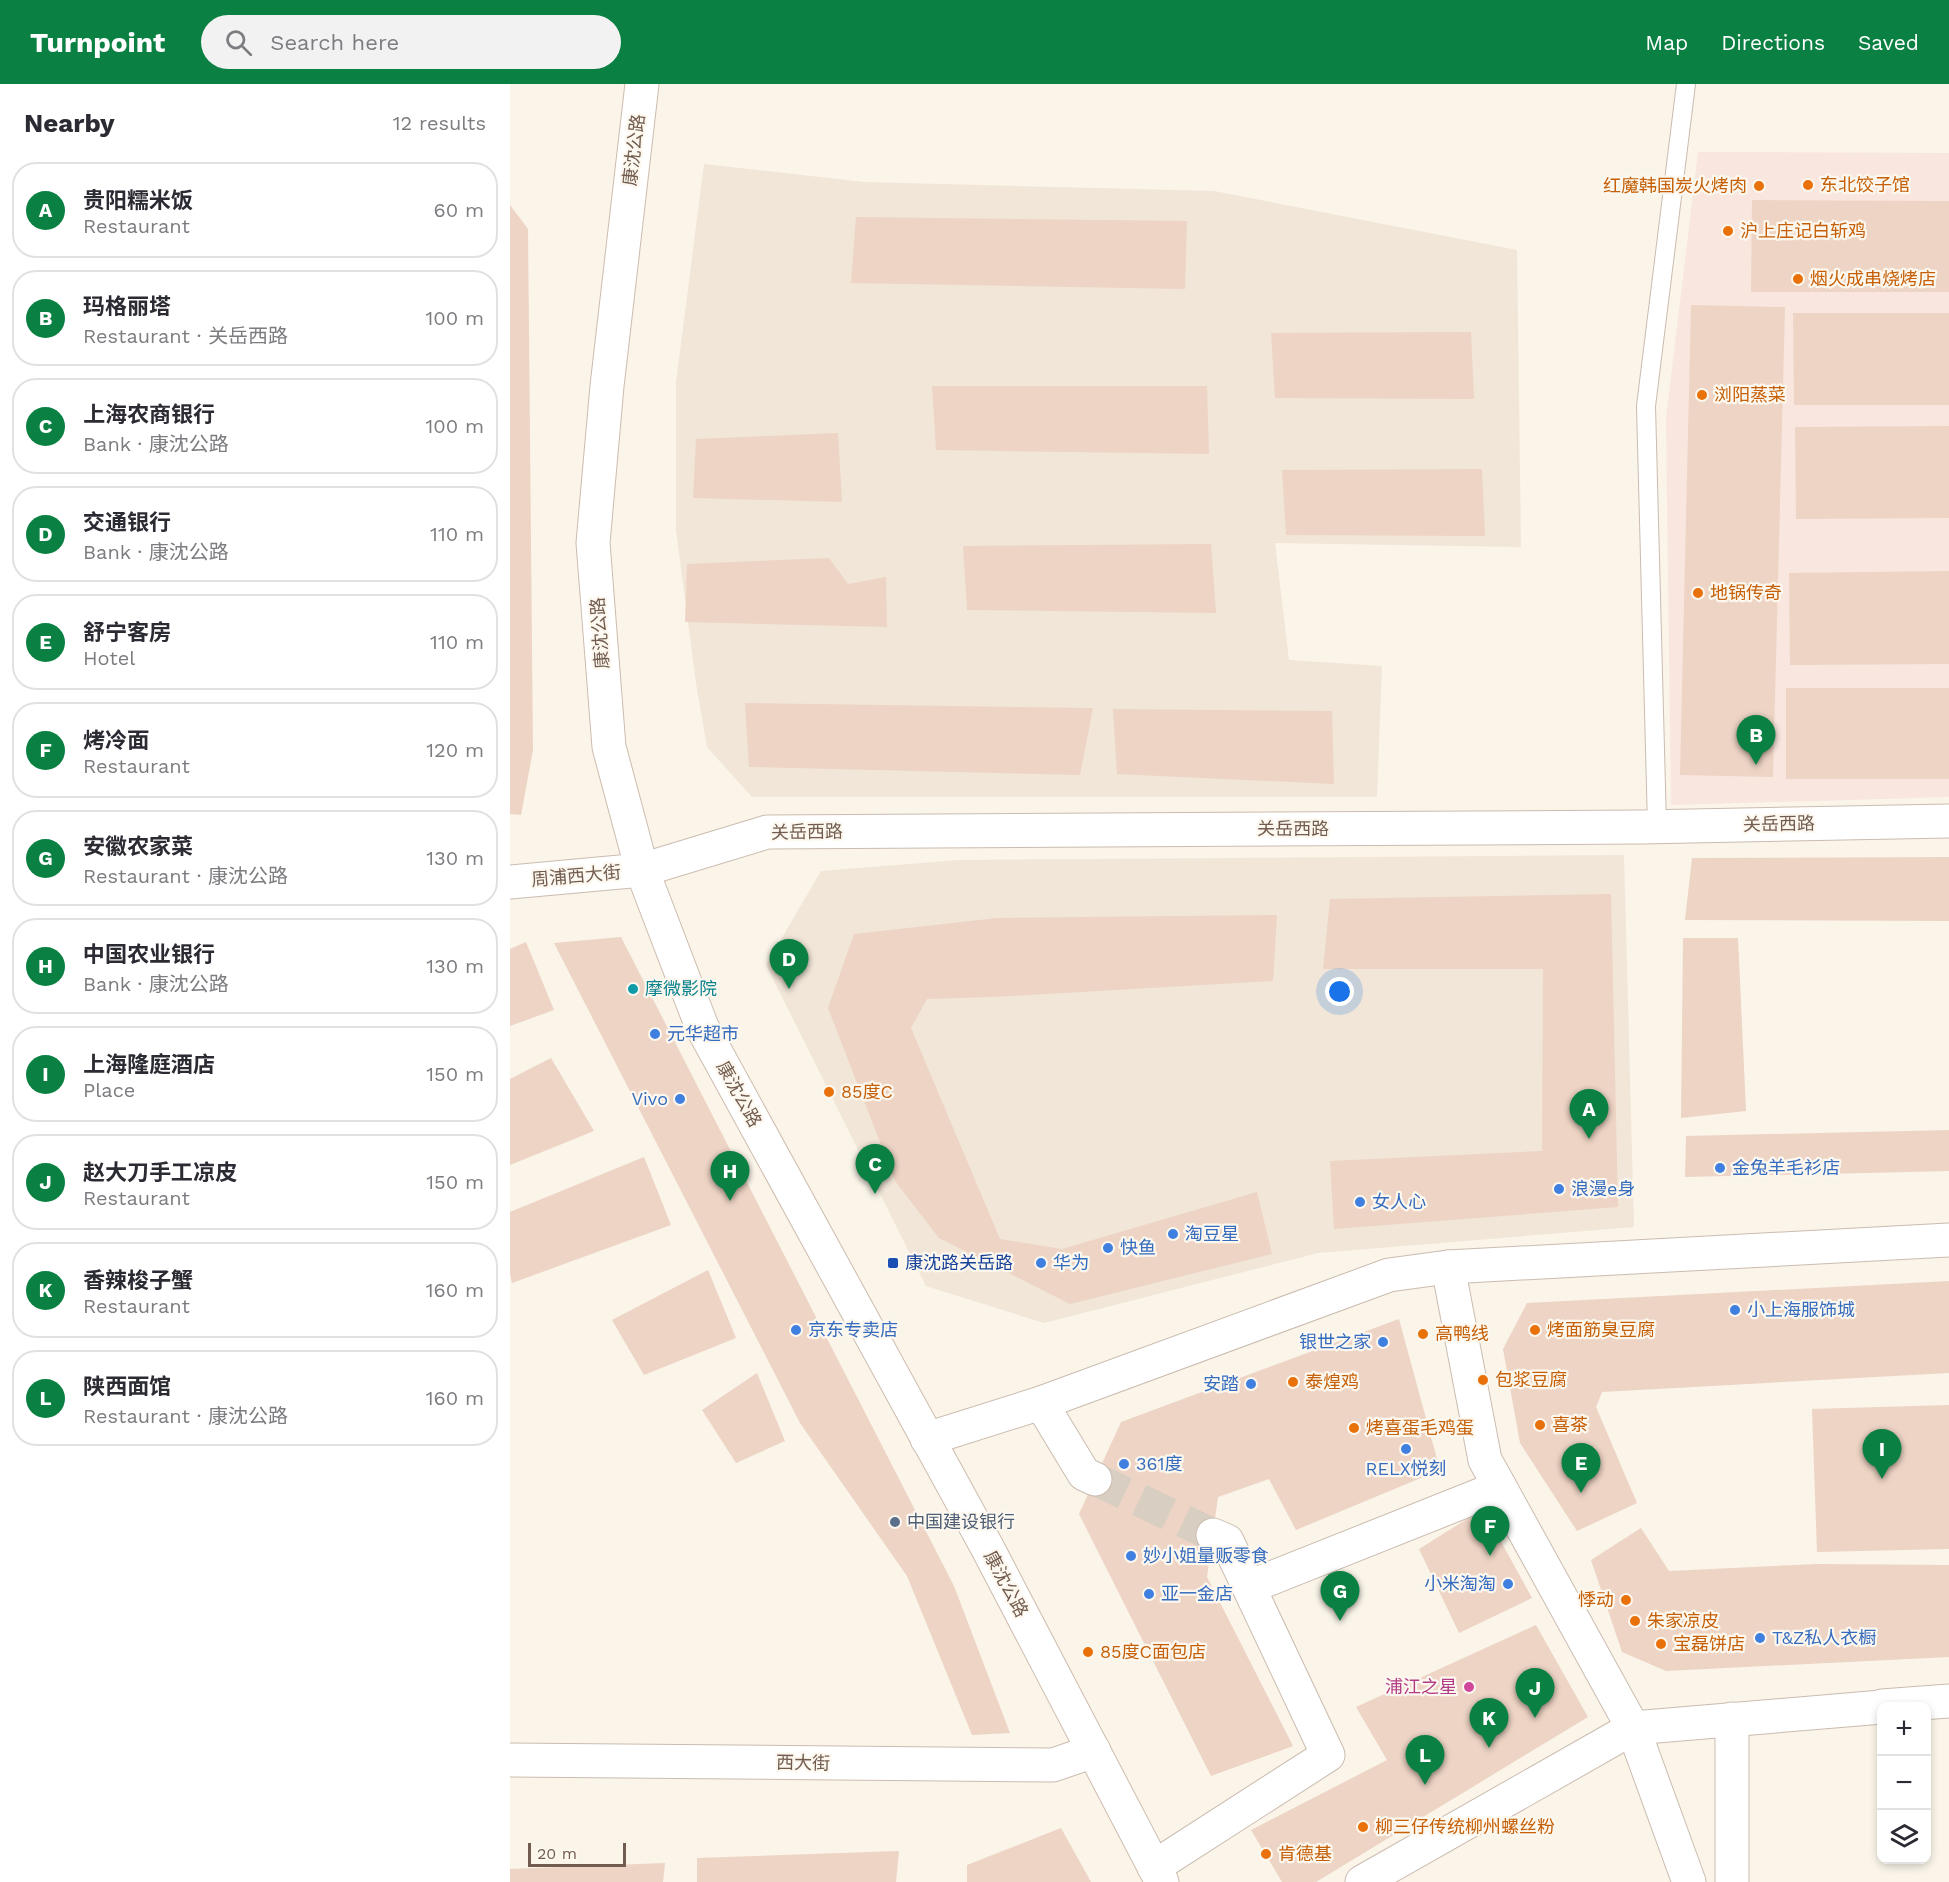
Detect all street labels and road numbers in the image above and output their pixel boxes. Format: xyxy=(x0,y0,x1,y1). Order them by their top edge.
street label: 康沈公路 xyxy=(619,113,648,187)
street label: 康沈公路 xyxy=(587,596,612,670)
street label: 关岳西路 xyxy=(1743,812,1815,835)
street label: 关岳西路 xyxy=(1257,818,1329,839)
street label: 关岳西路 xyxy=(771,820,843,843)
street label: 周浦西大街 xyxy=(530,861,622,890)
street label: 康沈公路 xyxy=(713,1057,766,1130)
street label: 康沈公路 xyxy=(980,1547,1033,1620)
street label: 西大街 xyxy=(776,1752,830,1773)

